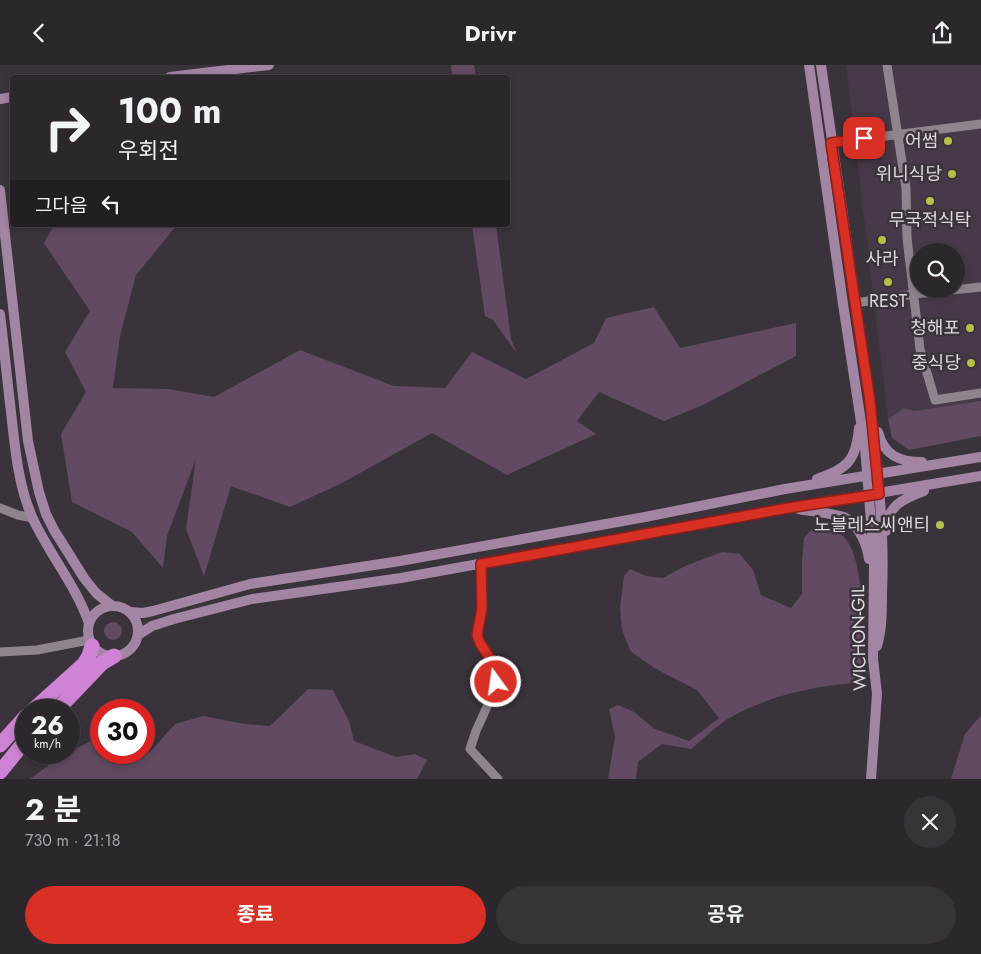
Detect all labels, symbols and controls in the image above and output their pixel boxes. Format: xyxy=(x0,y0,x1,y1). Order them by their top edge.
text: Drivr xyxy=(465,17,516,49)
icon: back xyxy=(25,19,53,47)
icon: share xyxy=(928,19,956,47)
text: 100 m xyxy=(118,86,221,136)
icon: right xyxy=(35,95,100,160)
pin xyxy=(843,117,885,159)
icon: arrive xyxy=(850,124,878,152)
place label: 어썸 xyxy=(905,128,938,154)
text: 우회전 xyxy=(118,134,179,166)
marker: 어썸 xyxy=(942,135,954,147)
place label: 위니식당 xyxy=(876,161,942,187)
marker: 위니식당 xyxy=(946,168,958,180)
icon: left xyxy=(97,190,125,218)
text: 그다음 xyxy=(35,192,87,219)
marker: 무국적식탁 xyxy=(924,195,936,207)
place label: 무국적식탁 xyxy=(889,207,971,233)
marker: 사라 xyxy=(876,234,888,246)
map controls xyxy=(910,243,965,298)
button: search xyxy=(910,243,965,298)
place label: 사라 xyxy=(865,246,899,272)
marker: REST xyxy=(882,276,894,288)
place label: REST xyxy=(869,288,908,314)
place label: 청해포 xyxy=(910,315,960,341)
marker: 청해포 xyxy=(964,322,976,334)
place label: 중식당 xyxy=(911,350,961,376)
marker: 중식당 xyxy=(965,357,977,369)
place label: 노블레스씨앤티 xyxy=(814,512,930,538)
marker: 노블레스씨앤티 xyxy=(934,519,946,531)
street label: WICHON-GIL xyxy=(845,585,873,691)
position arrow xyxy=(469,655,521,707)
speed limit sign: 30 xyxy=(90,699,155,764)
text: 26 xyxy=(31,707,64,743)
text: km/h xyxy=(34,735,61,753)
text: 2 분 xyxy=(25,788,81,831)
button: close xyxy=(904,796,956,848)
text: 730 m · 21:18 xyxy=(25,829,120,852)
button: 종료 xyxy=(25,886,486,944)
button: 공유 xyxy=(496,886,956,944)

